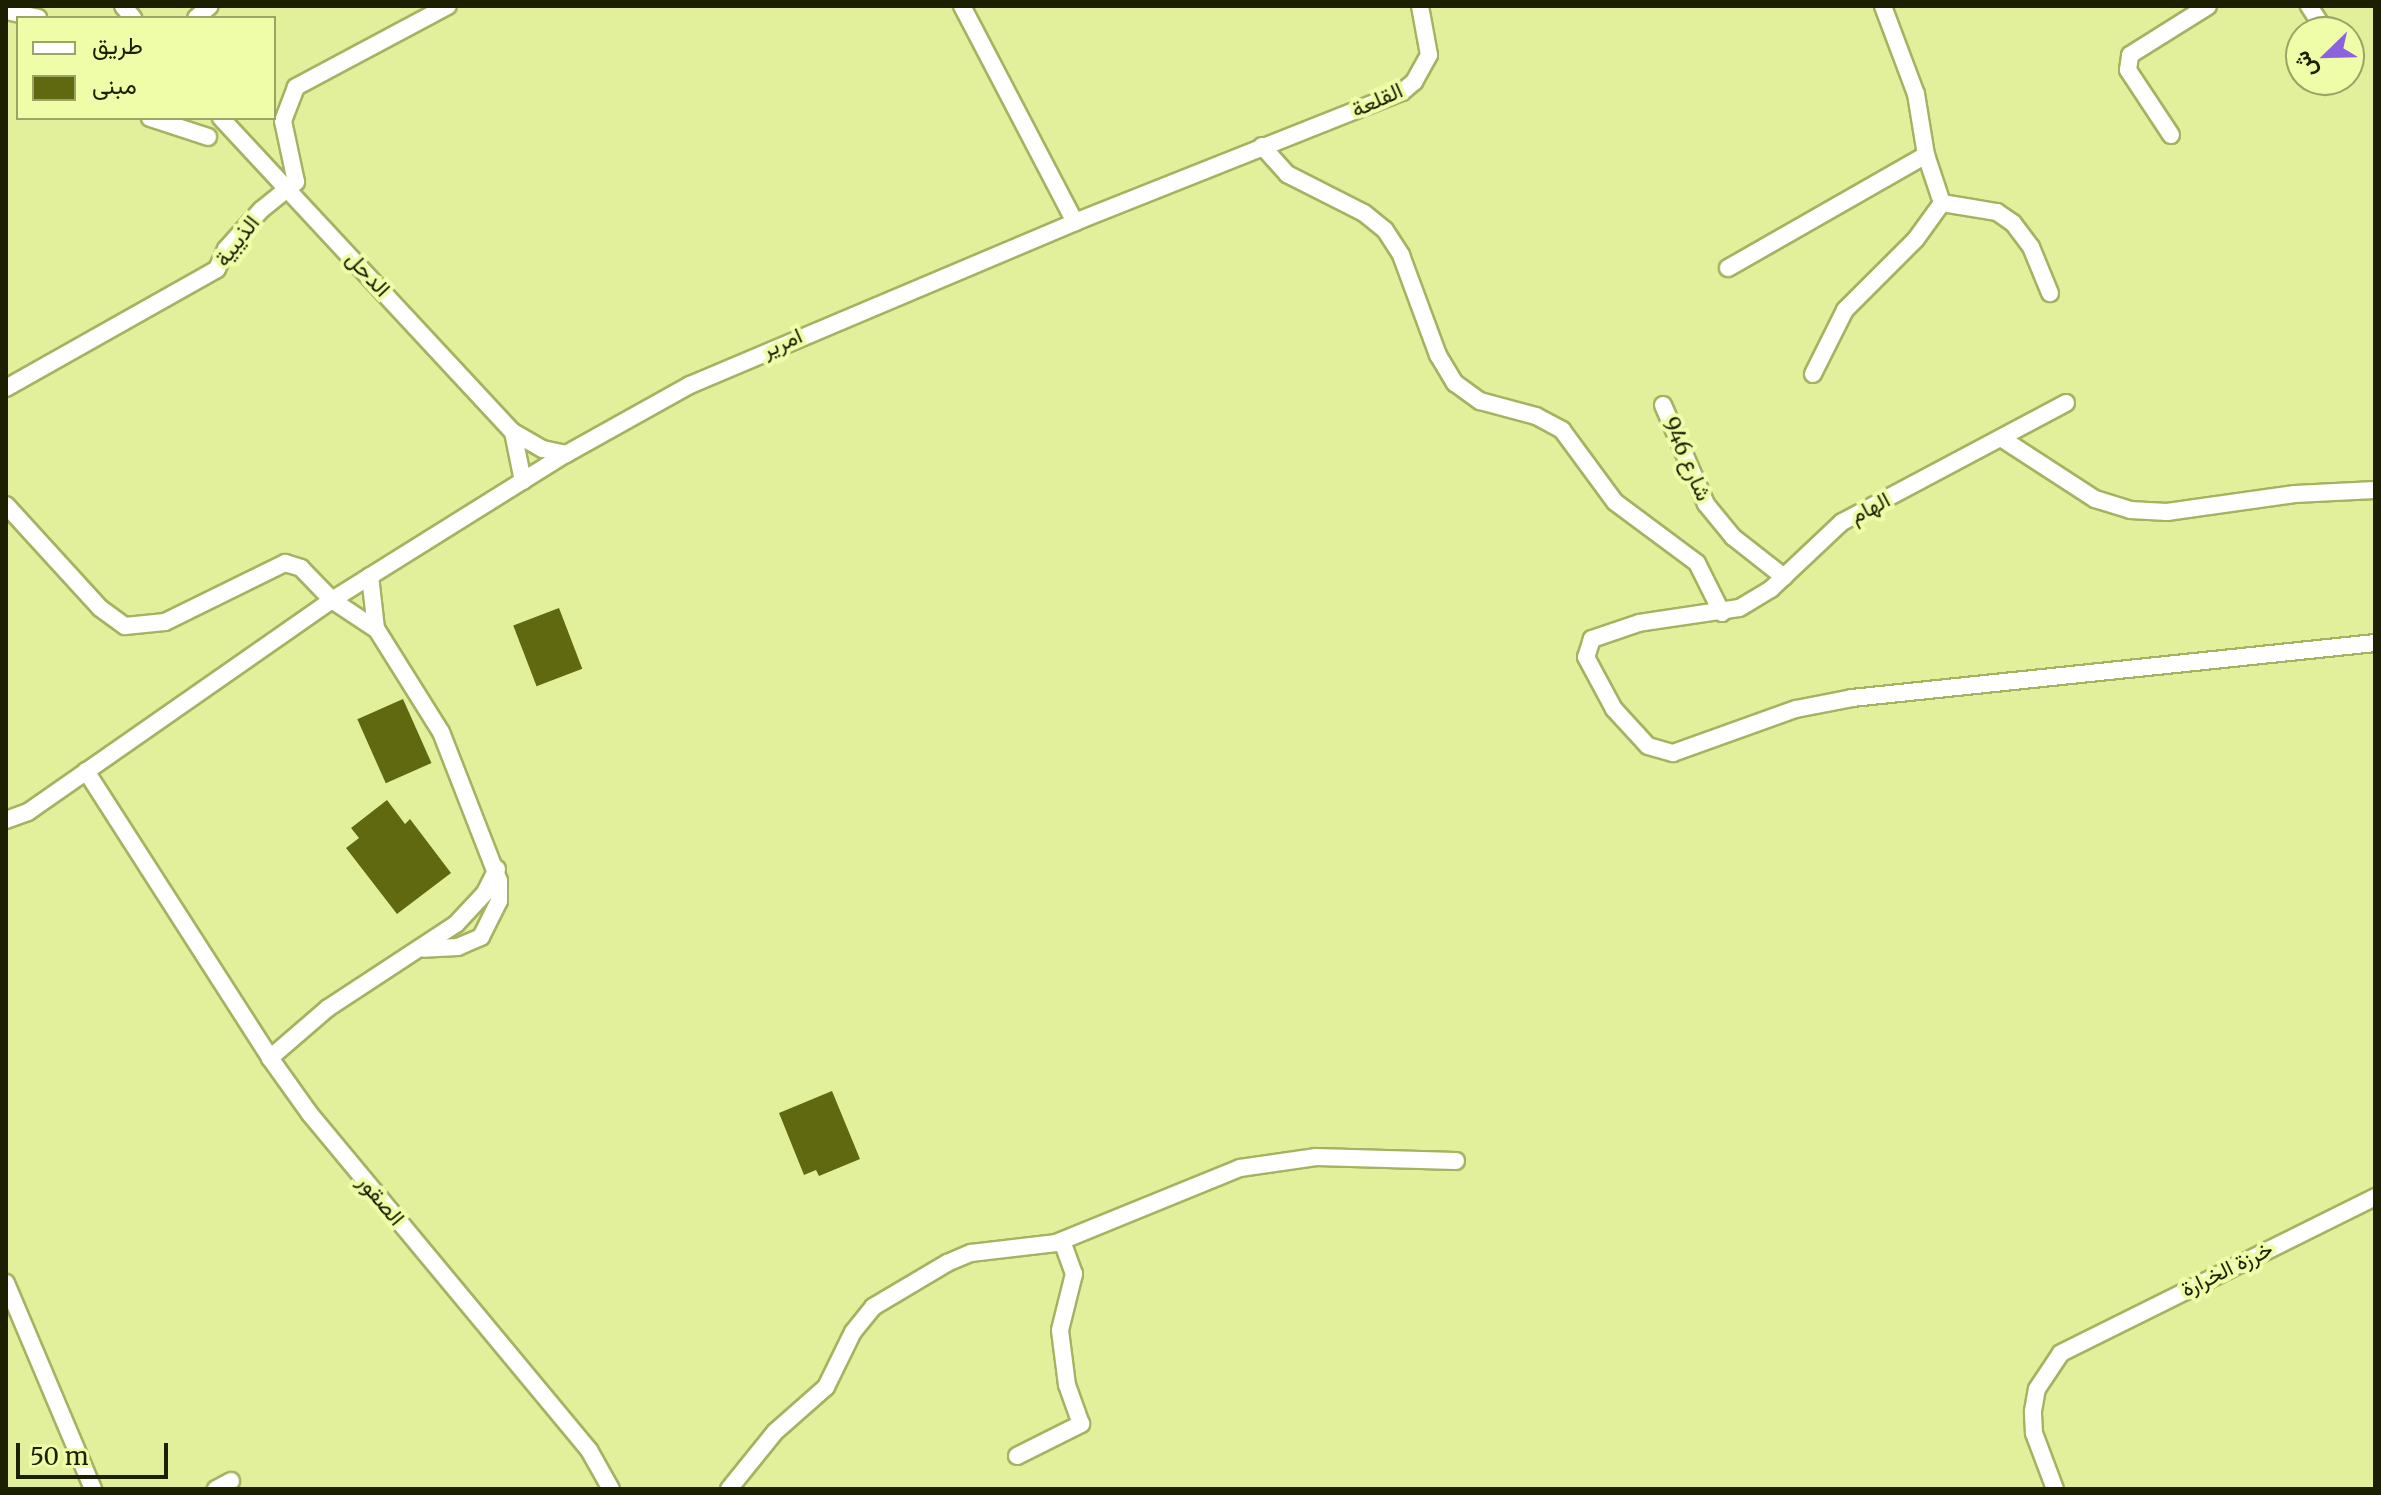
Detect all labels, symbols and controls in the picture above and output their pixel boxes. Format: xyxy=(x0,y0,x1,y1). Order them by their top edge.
legend xyxy=(16,16,276,120)
north arrow xyxy=(2285,16,2365,96)
text: طريق xyxy=(92,30,143,61)
text: ش xyxy=(2287,47,2323,82)
text: مبنى xyxy=(92,70,137,101)
street label: القلعة xyxy=(1347,77,1407,123)
street label: الذيبية xyxy=(209,210,265,272)
street label: الدحل xyxy=(340,246,396,302)
street label: امرير xyxy=(758,323,806,363)
street label: شارع 946 xyxy=(1657,413,1717,505)
street label: الهام xyxy=(1846,487,1894,529)
street label: الصقور xyxy=(352,1169,410,1231)
street label: خرزة الخرارة xyxy=(2177,1235,2277,1303)
scale bar xyxy=(20,1427,172,1477)
text: 50 m xyxy=(30,1441,89,1472)

